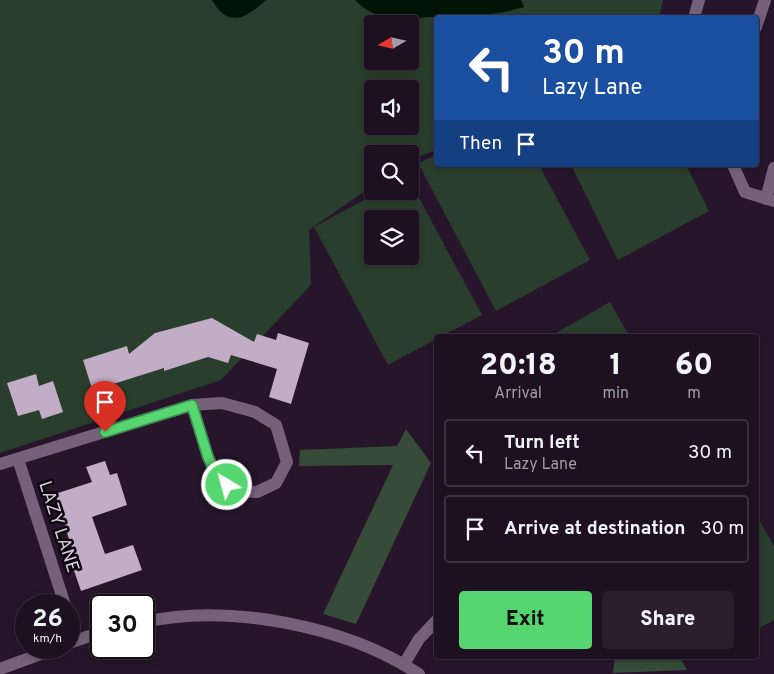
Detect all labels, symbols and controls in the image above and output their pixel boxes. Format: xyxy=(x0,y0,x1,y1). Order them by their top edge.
north arrow xyxy=(364,15,419,70)
map controls xyxy=(364,15,419,265)
text: 30 m xyxy=(542,32,625,76)
icon: left xyxy=(459,35,524,100)
text: Lazy Lane xyxy=(542,75,642,102)
button: sound xyxy=(364,80,419,135)
icon: arrive xyxy=(512,130,540,158)
text: Then xyxy=(459,132,502,156)
button: search xyxy=(364,145,419,200)
button: layers xyxy=(364,210,419,265)
text: 20:18 xyxy=(480,348,557,385)
text: 1 xyxy=(610,348,622,385)
text: 60 xyxy=(675,348,713,385)
pin xyxy=(84,381,126,432)
text: Arrival xyxy=(494,384,542,404)
text: min xyxy=(602,384,629,404)
text: m xyxy=(687,384,701,404)
icon: arrive xyxy=(91,388,119,416)
text: Turn left xyxy=(504,431,580,455)
icon: left xyxy=(461,439,489,467)
text: 30 m xyxy=(688,441,732,465)
text: Lazy Lane xyxy=(504,455,577,475)
position arrow xyxy=(200,458,252,510)
street label: LAZY LANE xyxy=(32,478,84,576)
icon: arrive xyxy=(461,515,489,543)
text: Arrive at destination xyxy=(504,517,685,541)
text: 30 m xyxy=(700,517,744,541)
button: Exit xyxy=(459,591,592,649)
button: Share xyxy=(602,591,734,649)
speed limit sign: 30 xyxy=(90,594,155,659)
text: 26 xyxy=(32,604,63,636)
text: km/h xyxy=(33,631,62,647)

